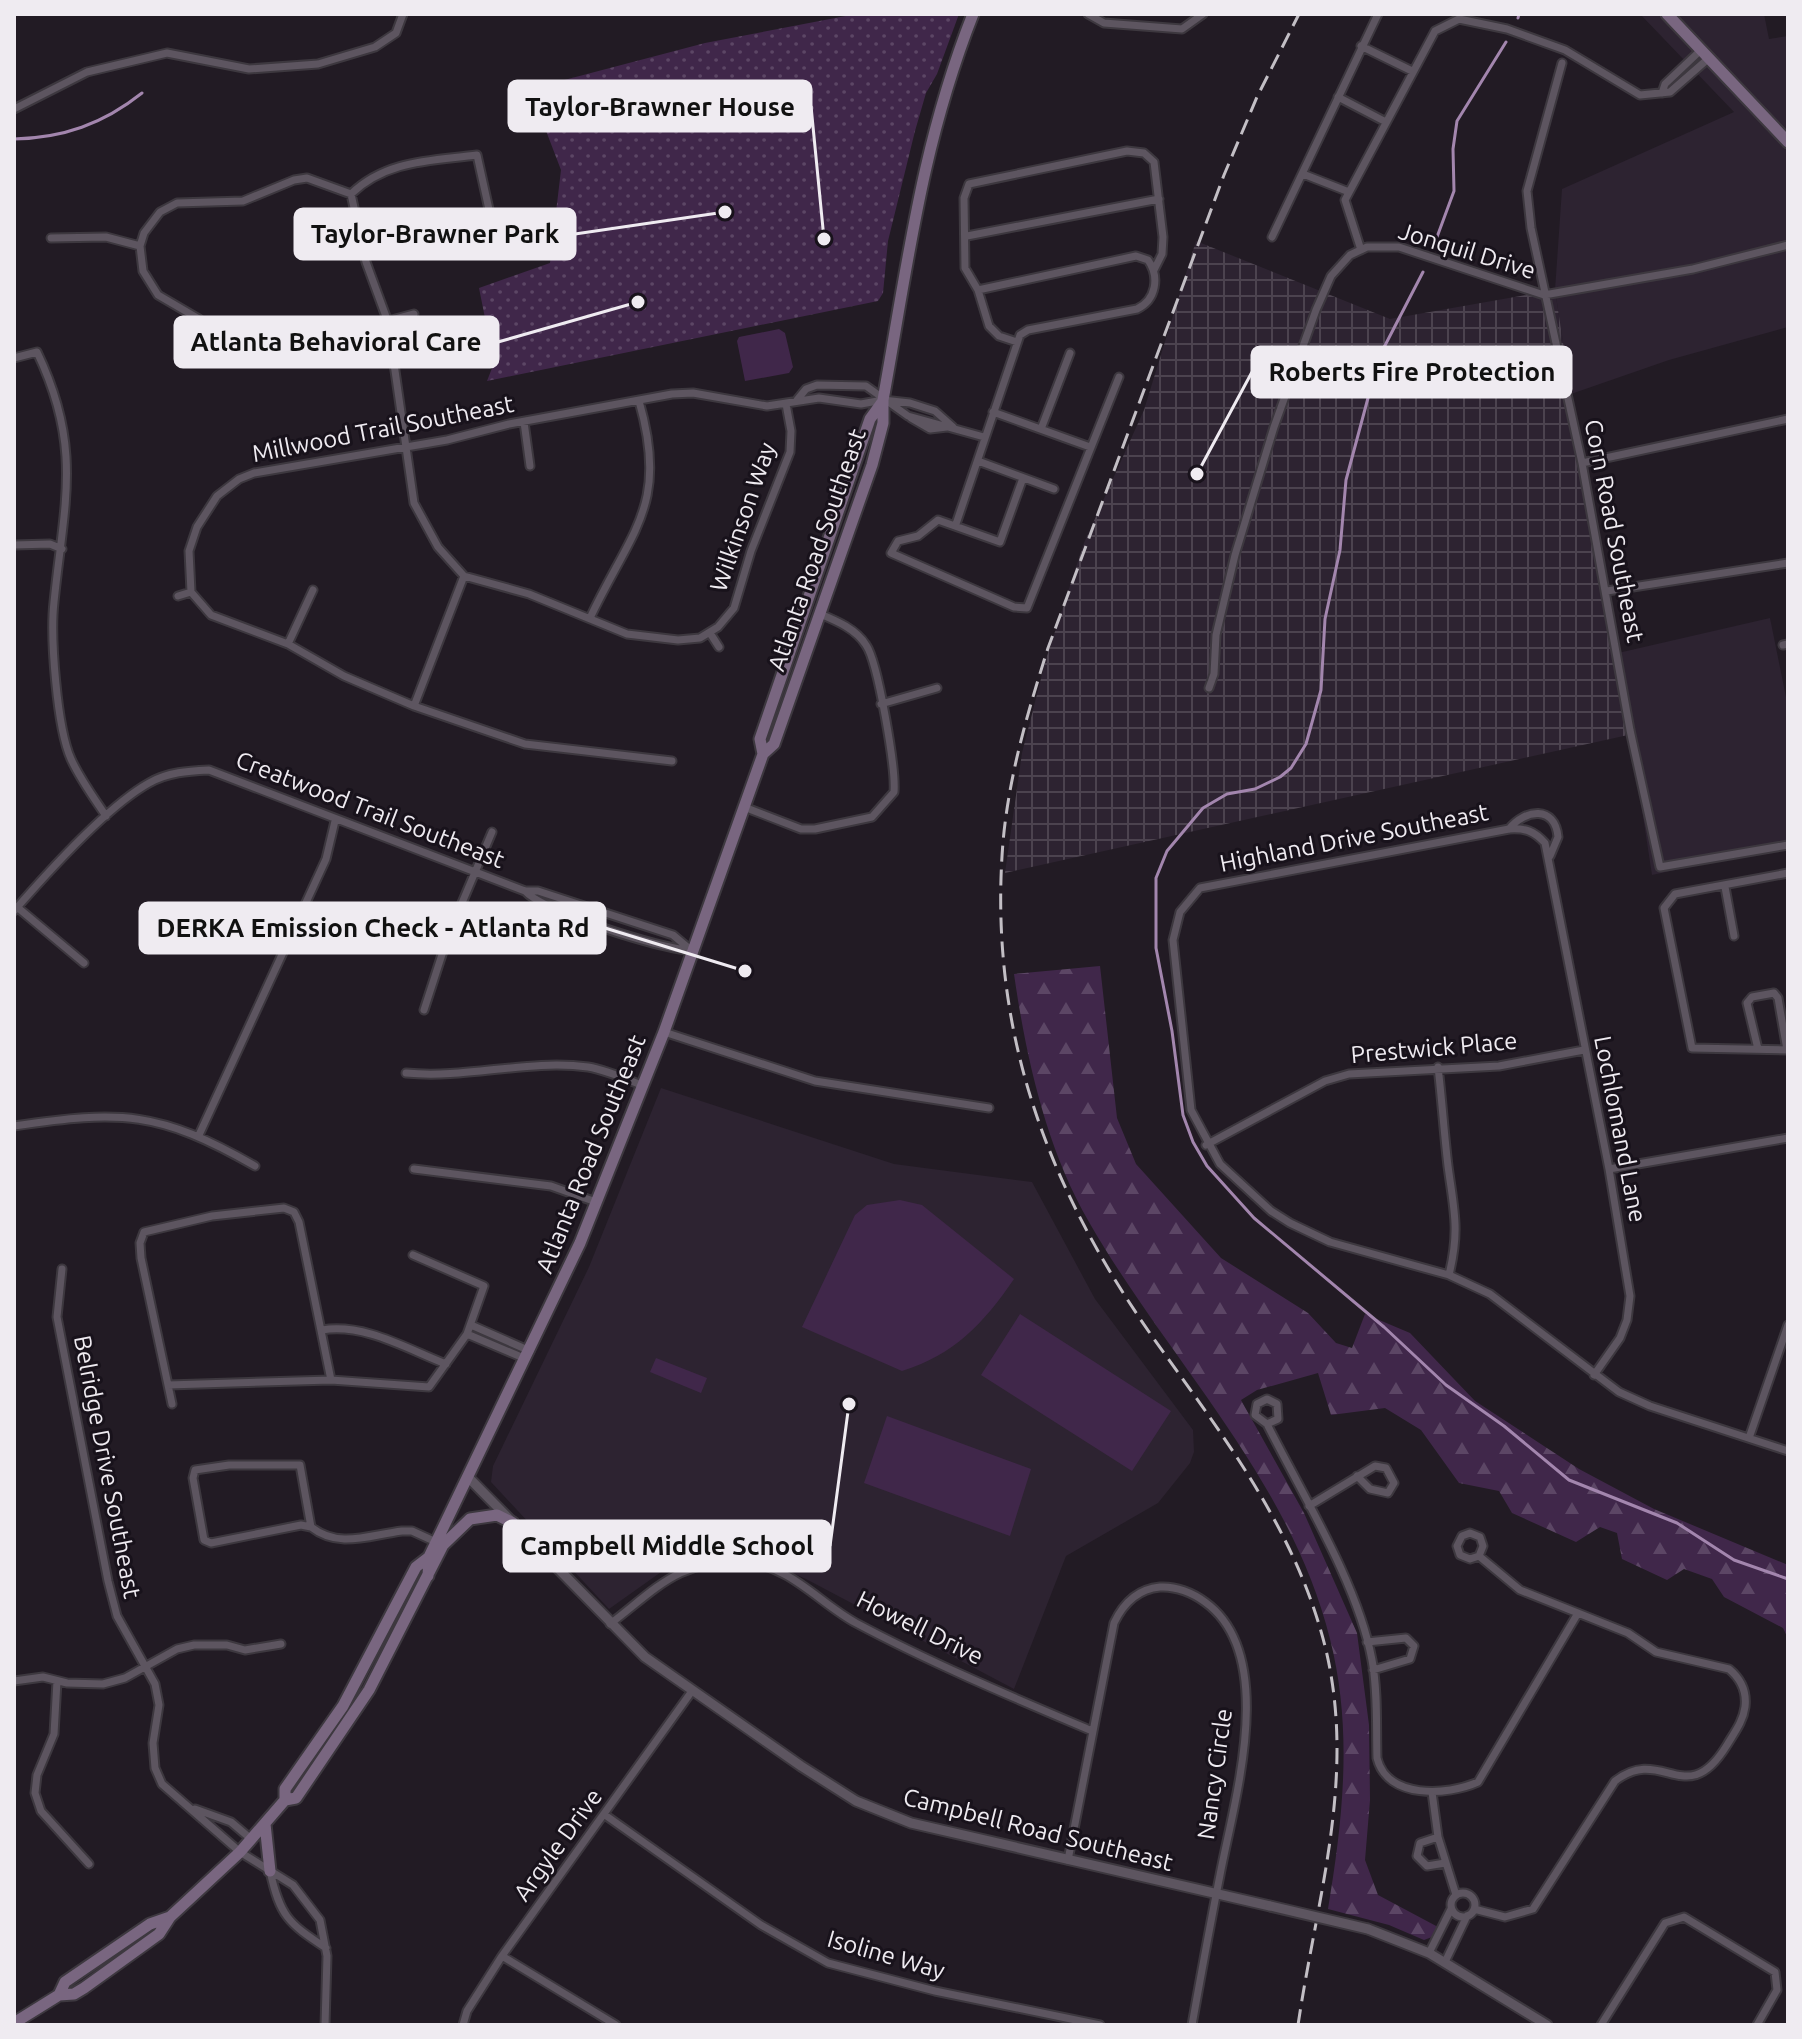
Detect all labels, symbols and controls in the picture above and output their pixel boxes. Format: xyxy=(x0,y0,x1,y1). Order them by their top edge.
callout: Taylor-Brawner House xyxy=(509,81,811,131)
text: Taylor-Brawner House xyxy=(525,92,795,121)
callout: Taylor-Brawner Park xyxy=(295,209,575,259)
street label: Jonquil Drive xyxy=(1395,217,1539,284)
text: Taylor-Brawner Park xyxy=(311,219,560,248)
callout: Atlanta Behavioral Care xyxy=(175,317,498,367)
text: Atlanta Behavioral Care xyxy=(190,327,482,356)
callout: Roberts Fire Protection xyxy=(1252,347,1571,397)
text: Roberts Fire Protection xyxy=(1269,357,1555,386)
street label: Millwood Trail Southeast xyxy=(250,390,517,467)
street label: Corn Road Southeast xyxy=(1580,417,1649,645)
street label: Atlanta Road Southeast xyxy=(762,425,871,674)
street label: Wilkinson Way xyxy=(704,438,781,595)
street label: Creatwood Trail Southeast xyxy=(232,746,509,873)
street label: Highland Drive Southeast xyxy=(1217,798,1491,877)
callout: DERKA Emission Check - Atlanta Rd xyxy=(140,903,605,953)
text: DERKA Emission Check - Atlanta Rd xyxy=(157,913,590,942)
street label: Prestwick Place xyxy=(1350,1027,1518,1068)
street label: Atlanta Road Southeast xyxy=(530,1030,651,1277)
street label: Lochlomand Lane xyxy=(1589,1033,1652,1224)
street label: Belridge Drive Southeast xyxy=(69,1333,146,1601)
callout: Campbell Middle School xyxy=(504,1521,830,1571)
text: Campbell Middle School xyxy=(520,1531,814,1560)
street label: Howell Drive xyxy=(853,1585,988,1670)
street label: Nancy Circle xyxy=(1192,1707,1237,1841)
street label: Argyle Drive xyxy=(508,1783,607,1906)
street label: Campbell Road Southeast xyxy=(901,1783,1176,1876)
street label: Isoline Way xyxy=(824,1925,948,1984)

